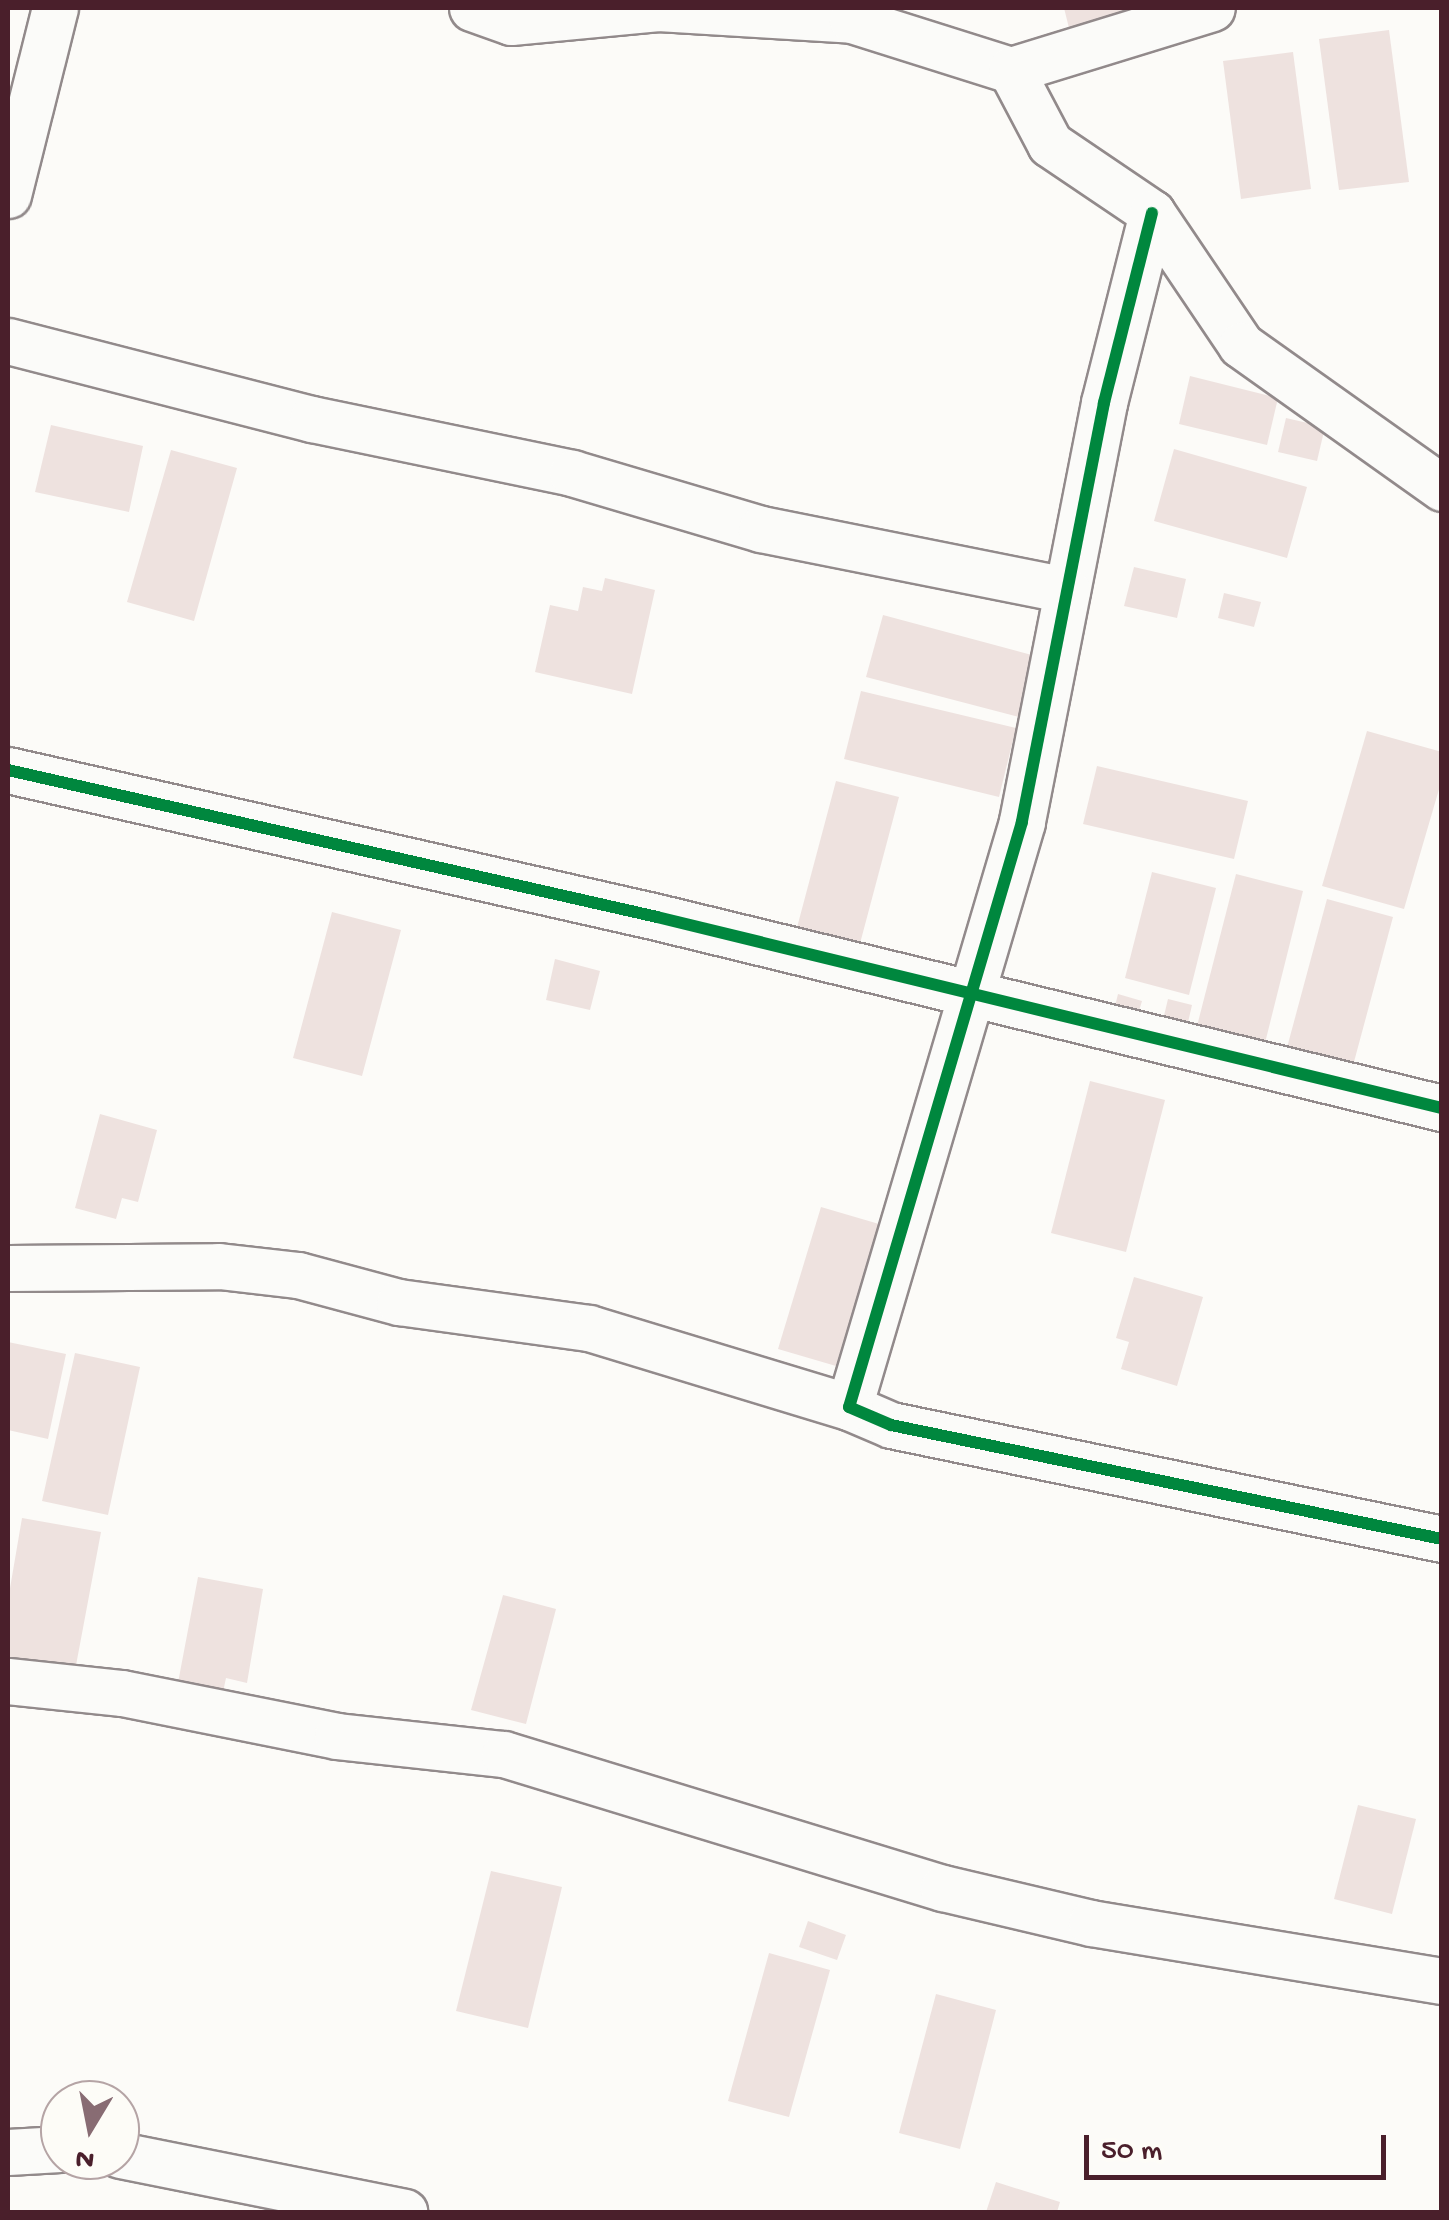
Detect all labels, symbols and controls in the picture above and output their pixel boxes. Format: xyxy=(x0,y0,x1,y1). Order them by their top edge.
north arrow xyxy=(40,2080,140,2180)
scale bar xyxy=(1089,2115,1392,2177)
text: 50 m xyxy=(1101,2135,1162,2170)
text: N xyxy=(73,2140,97,2176)

